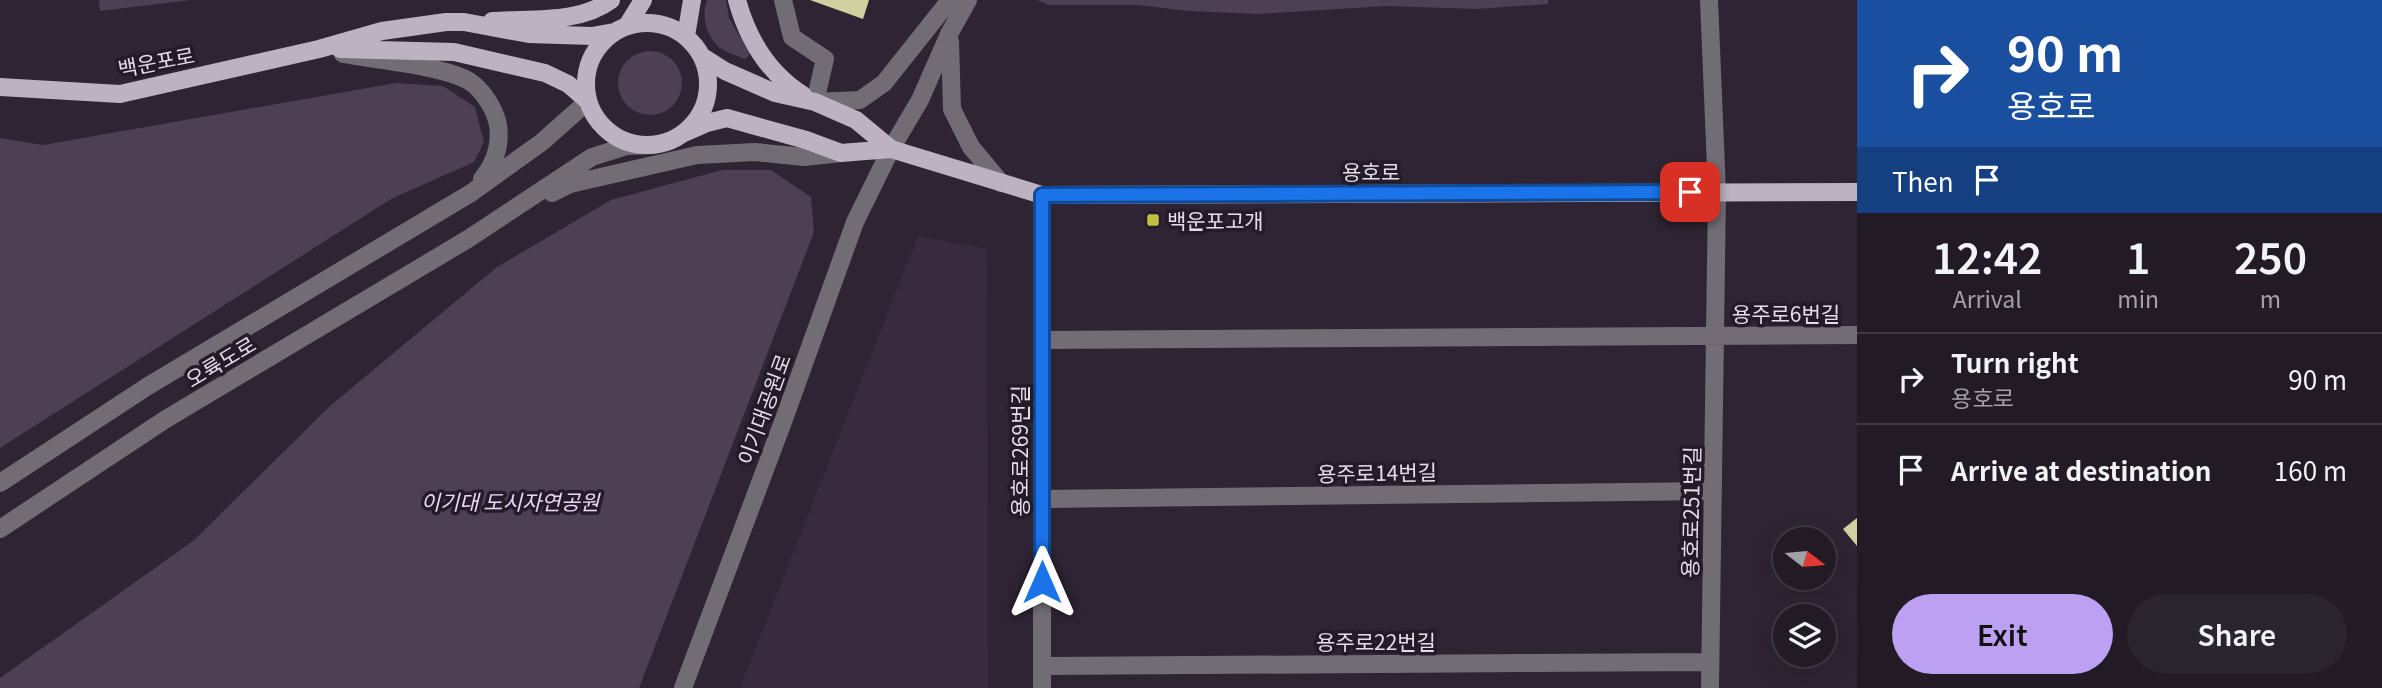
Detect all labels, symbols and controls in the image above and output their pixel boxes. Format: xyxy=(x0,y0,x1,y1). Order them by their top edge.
text: 90 m xyxy=(2007,15,2123,86)
icon: right xyxy=(1892,28,1983,119)
street label: 백운포로 xyxy=(115,39,197,83)
text: 용호로 xyxy=(2007,81,2095,127)
street label: 용호로 xyxy=(1342,156,1400,186)
icon: arrive xyxy=(1968,161,2006,199)
pin xyxy=(1660,162,1720,222)
text: Then xyxy=(1892,162,1954,199)
icon: arrive xyxy=(1671,173,1709,211)
place label: 백운포고개 xyxy=(1167,205,1264,235)
marker: 백운포고개 xyxy=(1145,212,1161,228)
text: 12:42 xyxy=(1932,225,2042,286)
text: 1 xyxy=(2126,225,2150,286)
text: 250 xyxy=(2234,225,2307,286)
text: Arrival xyxy=(1953,281,2022,315)
text: min xyxy=(2117,281,2159,315)
text: m xyxy=(2260,281,2281,315)
street label: 용주로6번길 xyxy=(1732,298,1840,328)
street label: 오륙도로 xyxy=(179,328,261,394)
text: Turn right xyxy=(1951,343,2079,380)
street label: 이기대공원로 xyxy=(729,349,797,469)
icon: right xyxy=(1892,360,1930,398)
text: 90 m xyxy=(2288,360,2347,397)
text: 용호로 xyxy=(1951,380,2014,414)
street label: 용호로269번길 xyxy=(1004,385,1034,517)
street label: 용호로251번길 xyxy=(1674,446,1706,578)
icon: arrive xyxy=(1892,451,1930,489)
text: Arrive at destination xyxy=(1951,451,2212,488)
text: 160 m xyxy=(2274,451,2347,488)
street label: 용주로14번길 xyxy=(1317,456,1437,488)
park label: 이기대 도시자연공원 xyxy=(421,486,601,516)
north arrow xyxy=(1773,527,1836,590)
map controls xyxy=(1773,527,1836,667)
position arrow xyxy=(1005,545,1079,619)
button: Exit xyxy=(1892,594,2113,674)
button: Share xyxy=(2127,594,2347,674)
button: layers xyxy=(1773,604,1836,667)
street label: 용주로22번길 xyxy=(1316,626,1436,656)

